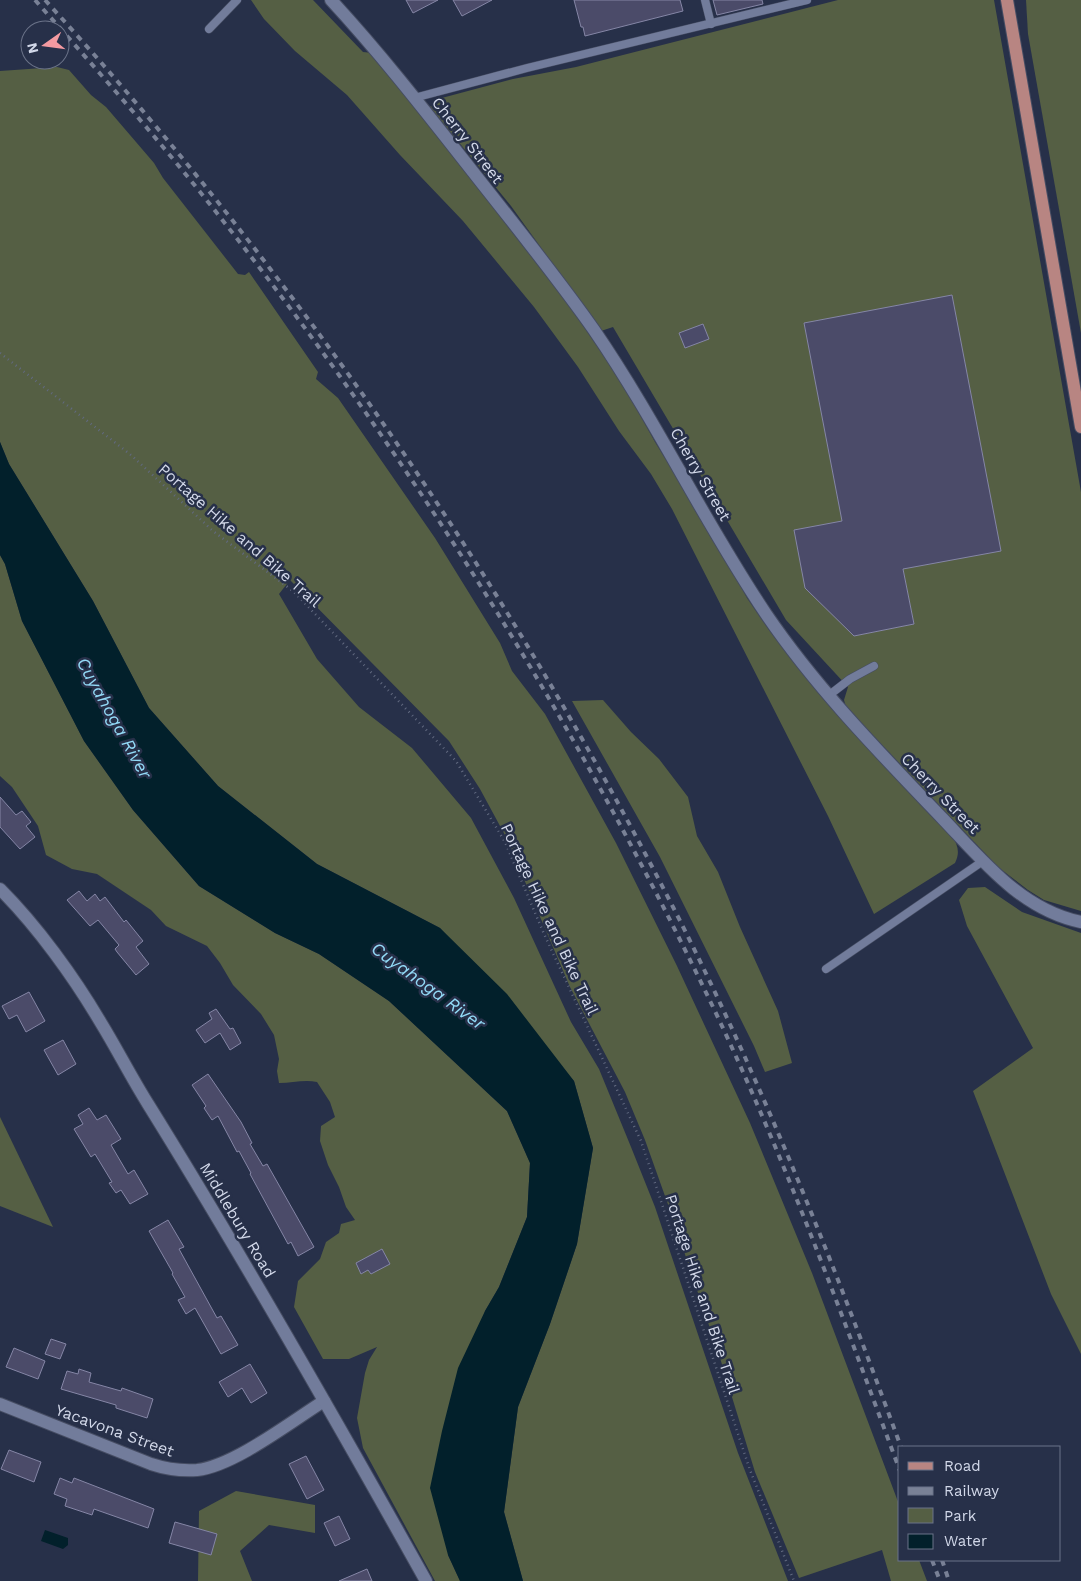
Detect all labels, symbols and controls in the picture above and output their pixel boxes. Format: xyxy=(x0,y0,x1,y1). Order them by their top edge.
north arrow xyxy=(20,20,70,70)
text: N xyxy=(23,41,41,55)
street label: Cherry Street xyxy=(428,93,507,188)
street label: Cherry Street xyxy=(666,424,735,525)
street label: Portage Hike and Bike Trail xyxy=(155,460,325,611)
water label: Cuyahoga River xyxy=(72,653,157,783)
street label: Cherry Street xyxy=(897,749,984,838)
street label: Portage Hike and Bike Trail xyxy=(497,821,602,1018)
water label: Cuyahoga River xyxy=(367,937,490,1035)
street label: Middlebury Road xyxy=(196,1159,279,1281)
street label: Portage Hike and Bike Trail xyxy=(661,1192,744,1397)
street label: Yacavona Street xyxy=(53,1400,177,1461)
legend xyxy=(898,1446,1061,1561)
text: Road xyxy=(944,1457,981,1475)
text: Railway xyxy=(944,1482,999,1500)
text: Park xyxy=(944,1507,977,1525)
text: Water xyxy=(944,1532,987,1550)

